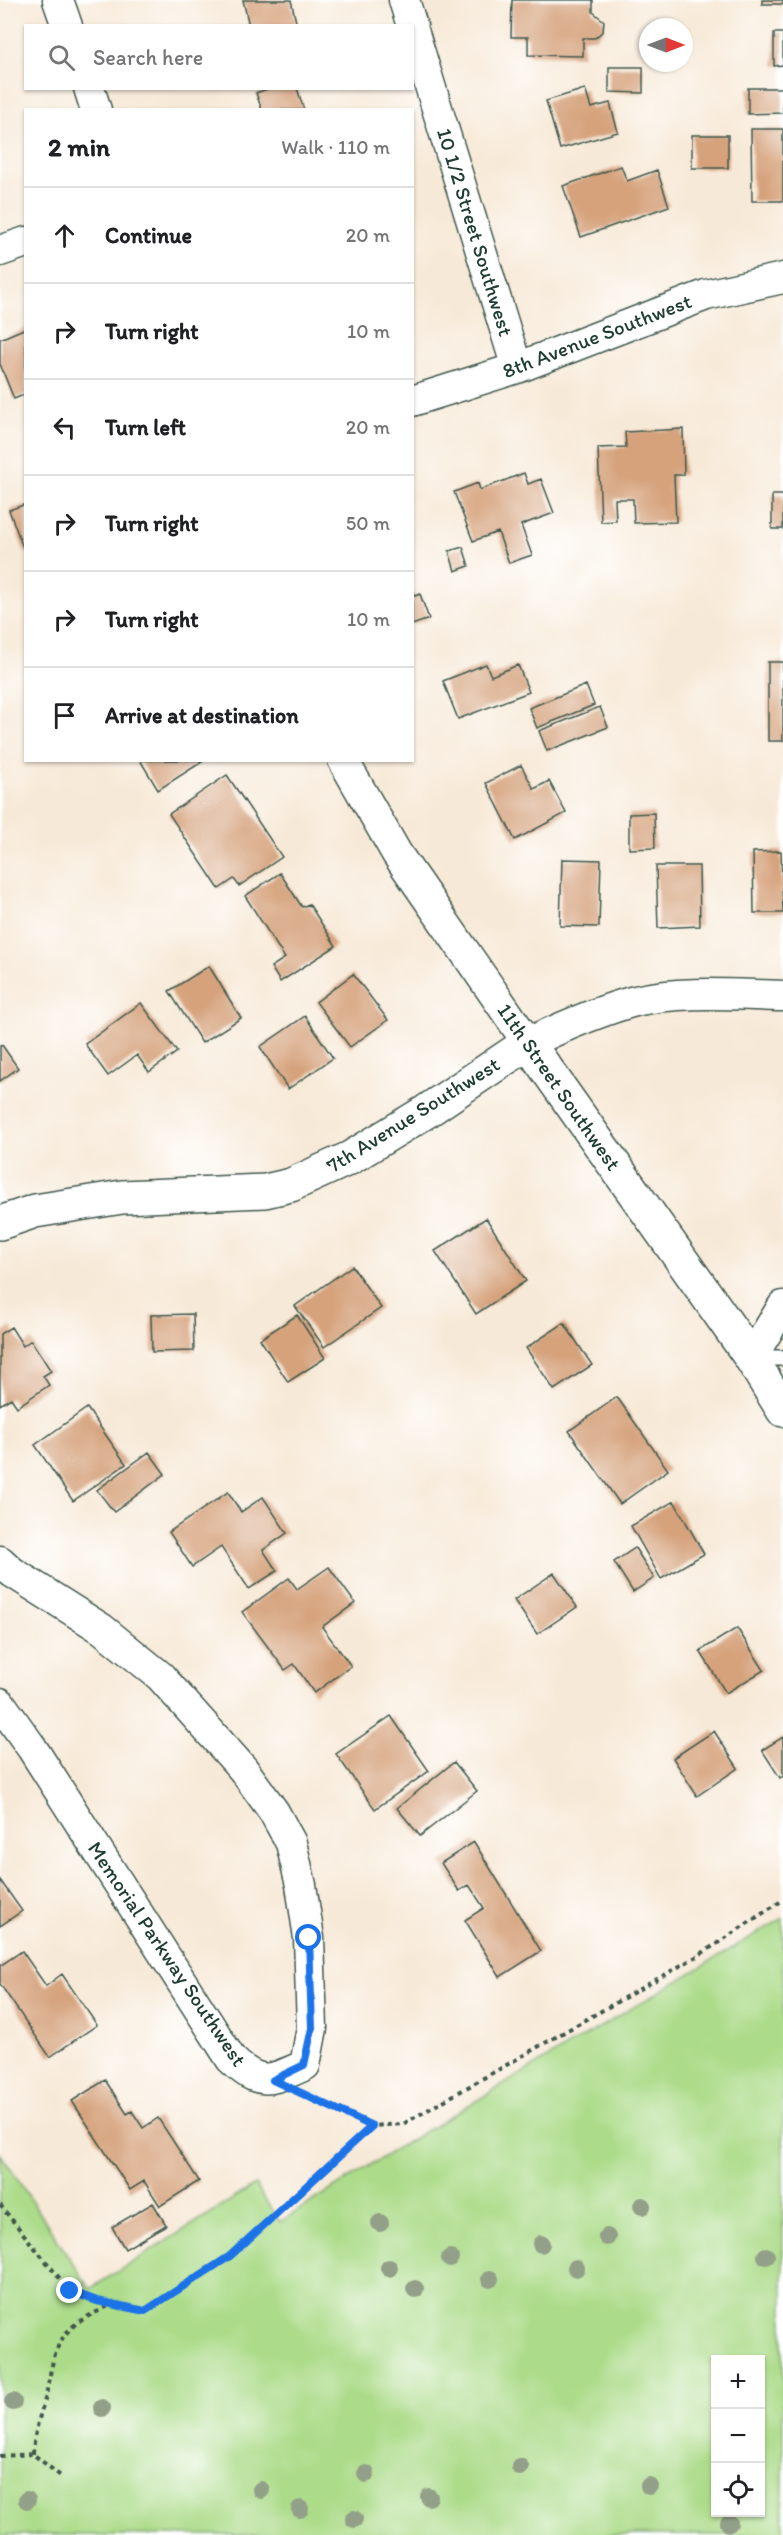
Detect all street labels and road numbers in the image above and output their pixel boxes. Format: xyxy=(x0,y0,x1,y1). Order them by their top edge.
street label: 10 1/2 Street Southwest xyxy=(432,125,519,339)
street label: 8th Avenue Southwest xyxy=(499,288,695,383)
street label: 11th Street Southwest xyxy=(492,998,627,1175)
street label: 7th Avenue Southwest xyxy=(322,1051,504,1178)
street label: Memorial Parkway Southwest xyxy=(83,1837,252,2071)

